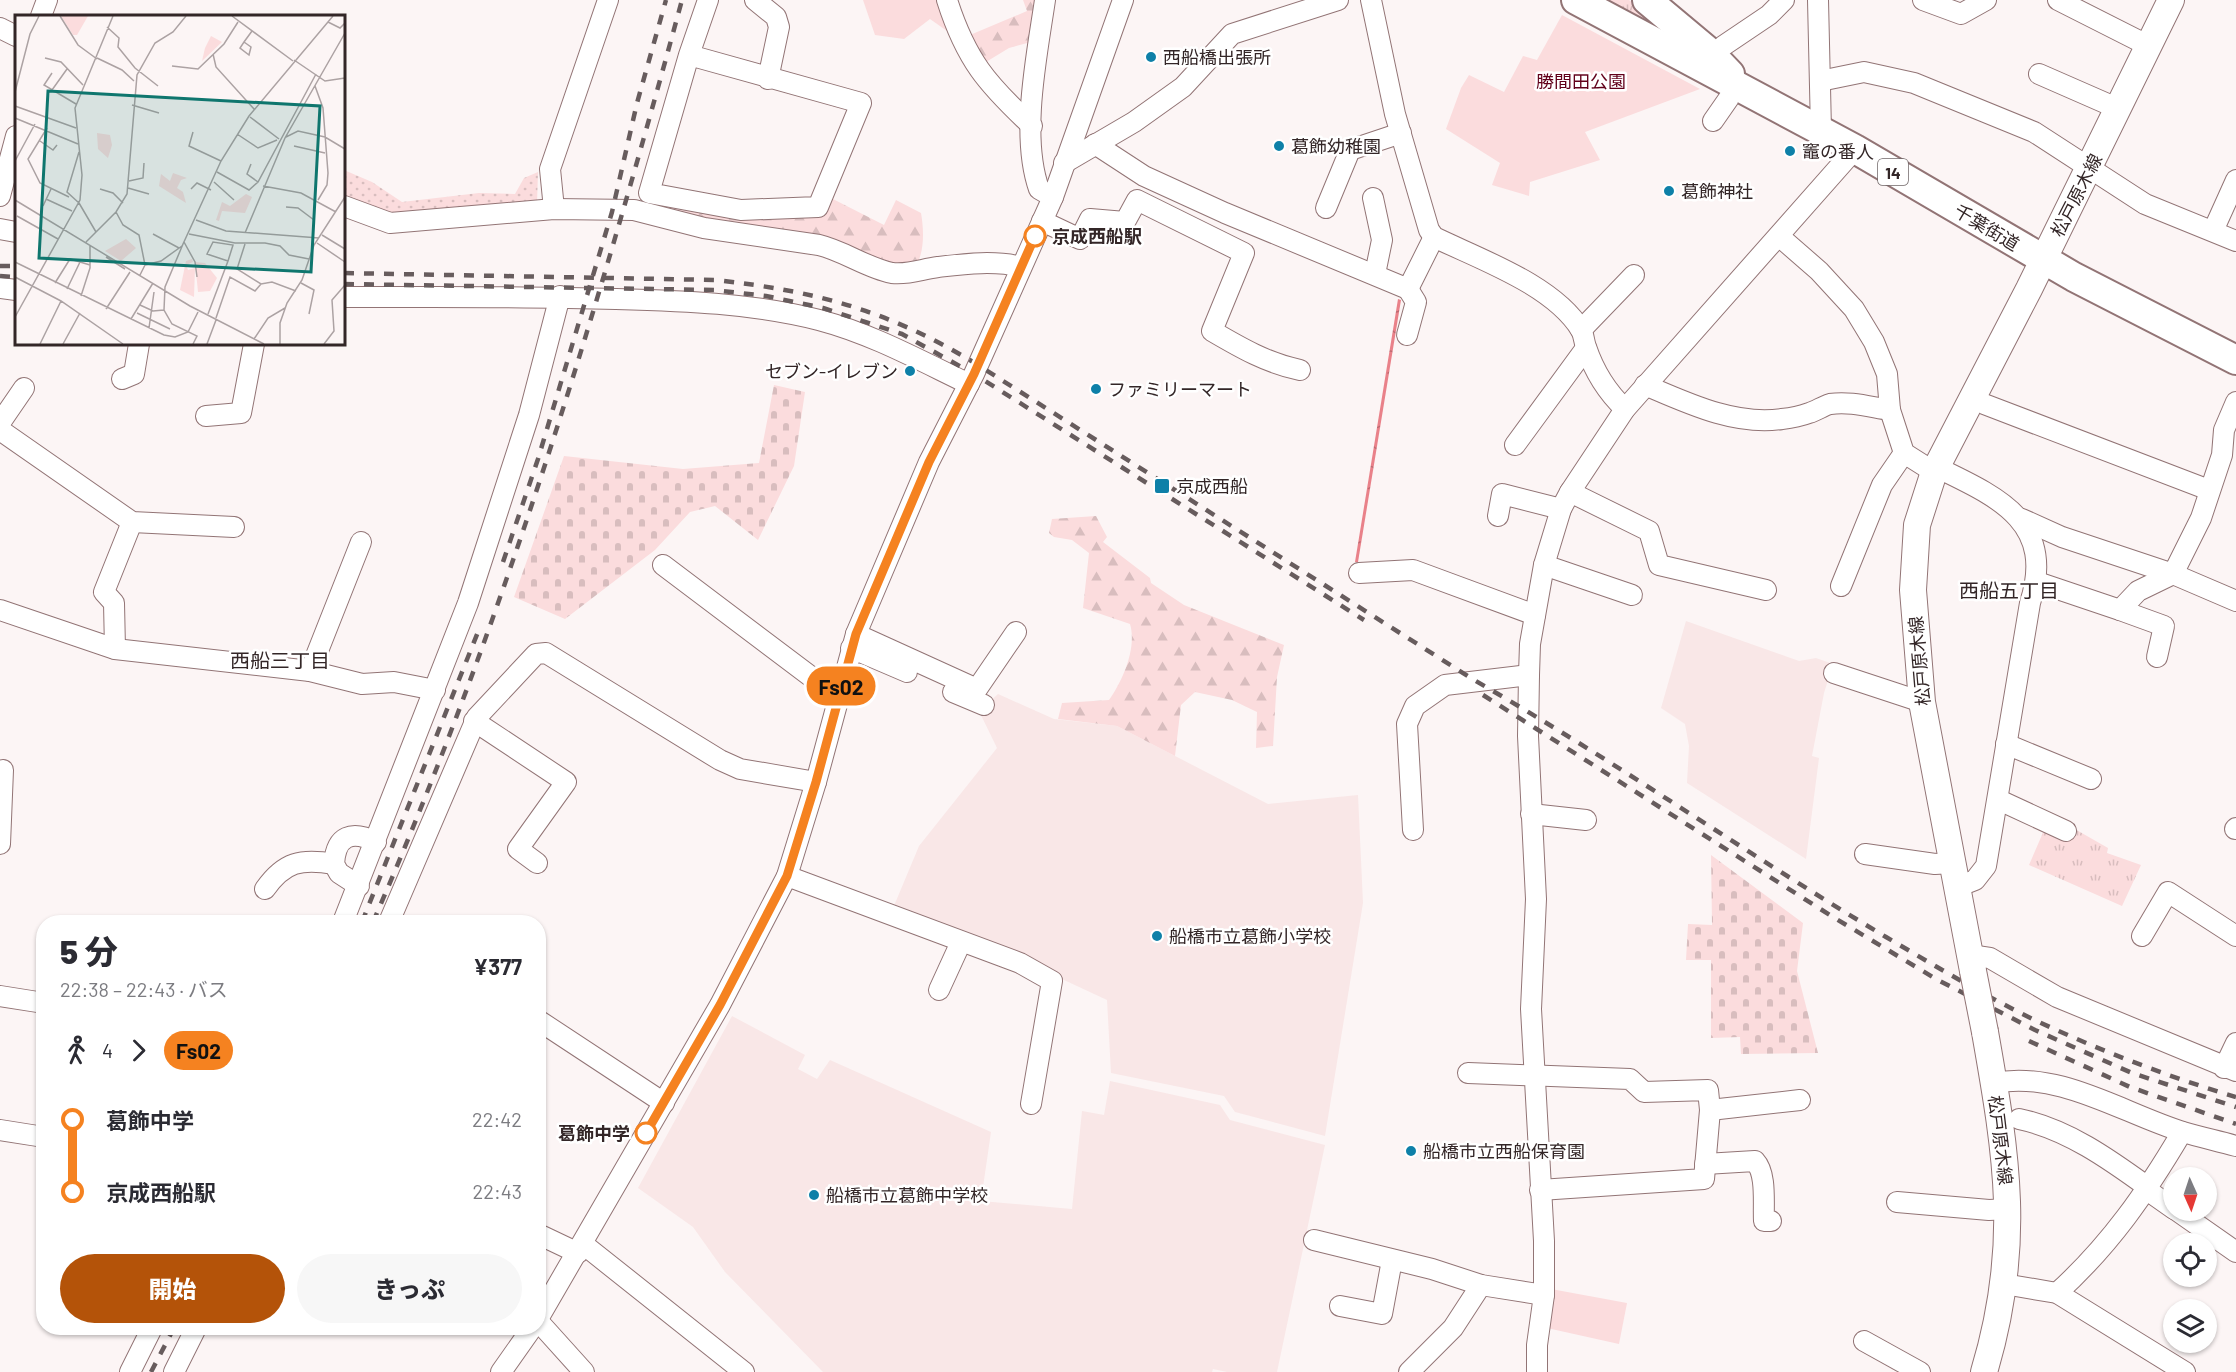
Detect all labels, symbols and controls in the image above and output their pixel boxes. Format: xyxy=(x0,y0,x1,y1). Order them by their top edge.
inset map xyxy=(15,15,345,345)
place label: 西船橋出張所 xyxy=(1163,46,1271,68)
marker: 西船橋出張所 xyxy=(1144,50,1158,64)
park label: 勝間田公園 xyxy=(1536,70,1626,92)
place label: 葛飾幼稚園 xyxy=(1291,135,1381,157)
marker: 葛飾幼稚園 xyxy=(1272,139,1286,153)
place label: 竈の番人 xyxy=(1802,140,1874,162)
marker: 竈の番人 xyxy=(1783,144,1797,158)
street label: 松戸原木線 xyxy=(2046,150,2106,240)
road number: 14 xyxy=(1878,159,1908,185)
place label: 葛飾神社 xyxy=(1681,180,1753,202)
marker: 葛飾神社 xyxy=(1662,184,1676,198)
street label: 千葉街道 xyxy=(1950,199,2024,255)
marker: 京成西船駅 xyxy=(1024,225,1046,247)
place label: 京成西船駅 xyxy=(1052,225,1142,247)
place label: セブン-イレブン xyxy=(765,360,898,382)
marker: セブン-イレブン xyxy=(903,364,917,378)
place label: ファミリーマート xyxy=(1108,378,1252,400)
marker: ファミリーマート xyxy=(1089,382,1103,396)
place label: 京成西船 xyxy=(1176,475,1248,497)
marker: 京成西船 xyxy=(1153,477,1171,495)
district label: 西船五丁目 xyxy=(1959,578,2059,602)
street label: 松戸原木線 xyxy=(1904,615,1934,707)
district label: 西船三丁目 xyxy=(230,648,330,672)
line badge: Fs02 xyxy=(799,666,883,706)
text: Fs02 xyxy=(819,674,863,699)
place label: 船橋市立葛飾小学校 xyxy=(1169,925,1331,947)
marker: 船橋市立葛飾小学校 xyxy=(1150,929,1164,943)
text: 5 分 xyxy=(60,931,118,971)
text: ¥377 xyxy=(473,953,522,979)
text: 22:38 – 22:43 · バス xyxy=(60,977,228,1001)
icon: walk xyxy=(60,1034,93,1067)
icon: forward xyxy=(122,1034,155,1067)
text: 4 xyxy=(102,1038,113,1062)
text: Fs02 xyxy=(176,1038,221,1063)
street label: 松戸原木線 xyxy=(1985,1094,2017,1186)
text: 葛飾中学 xyxy=(106,1107,194,1133)
text: 22:42 xyxy=(472,1107,522,1131)
place label: 葛飾中学 xyxy=(558,1122,630,1144)
marker: 葛飾中学 xyxy=(635,1122,657,1144)
place label: 船橋市立西船保育園 xyxy=(1423,1140,1585,1162)
marker: 船橋市立西船保育園 xyxy=(1404,1144,1418,1158)
north arrow xyxy=(2163,1167,2217,1221)
map controls xyxy=(2163,1167,2217,1353)
text: 京成西船駅 xyxy=(106,1179,216,1205)
text: 22:43 xyxy=(472,1179,522,1203)
place label: 船橋市立葛飾中学校 xyxy=(826,1184,988,1206)
marker: 船橋市立葛飾中学校 xyxy=(807,1188,821,1202)
button: locate xyxy=(2163,1233,2217,1287)
button: 開始 xyxy=(60,1254,285,1323)
button: きっぷ xyxy=(297,1254,522,1323)
button: layers xyxy=(2163,1299,2217,1353)

